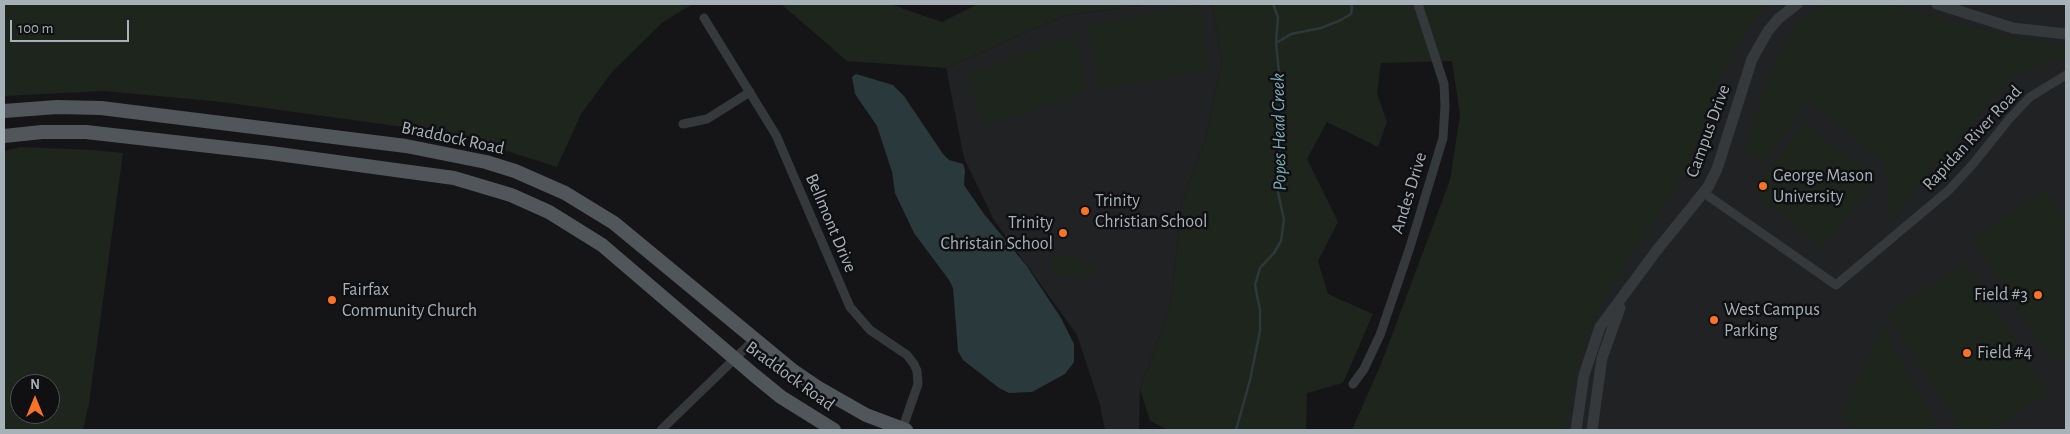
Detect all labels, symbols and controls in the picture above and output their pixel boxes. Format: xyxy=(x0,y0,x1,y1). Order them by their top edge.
scale bar xyxy=(12,10,131,42)
text: 100 m xyxy=(18,21,53,36)
water label: Popes Head Creek xyxy=(1267,73,1291,191)
street label: Rapidan River Road xyxy=(1918,81,2026,195)
street label: Campus Drive xyxy=(1681,82,1735,180)
street label: Braddock Road xyxy=(399,117,507,159)
street label: Andes Drive xyxy=(1386,150,1432,236)
place label: George Mason University xyxy=(1773,165,1873,208)
street label: Bellmont Drive xyxy=(801,170,861,276)
marker: George Mason University xyxy=(1757,180,1769,192)
place label: Trinity Christian School xyxy=(1095,190,1207,232)
marker: Trinity Christian School xyxy=(1079,205,1091,217)
place label: Trinity Christain School xyxy=(940,212,1053,254)
marker: Trinity Christain School xyxy=(1057,227,1069,239)
place label: Fairfax Community Church xyxy=(342,279,477,322)
place label: Field #3 xyxy=(1974,284,2028,306)
marker: Field #3 xyxy=(2032,289,2044,301)
marker: Fairfax Community Church xyxy=(326,294,338,306)
place label: West Campus Parking xyxy=(1724,299,1820,342)
marker: West Campus Parking xyxy=(1708,314,1720,326)
street label: Braddock Road xyxy=(741,336,839,416)
place label: Field #4 xyxy=(1977,342,2032,364)
marker: Field #4 xyxy=(1961,347,1973,359)
north arrow xyxy=(10,374,60,424)
text: N xyxy=(30,378,40,392)

